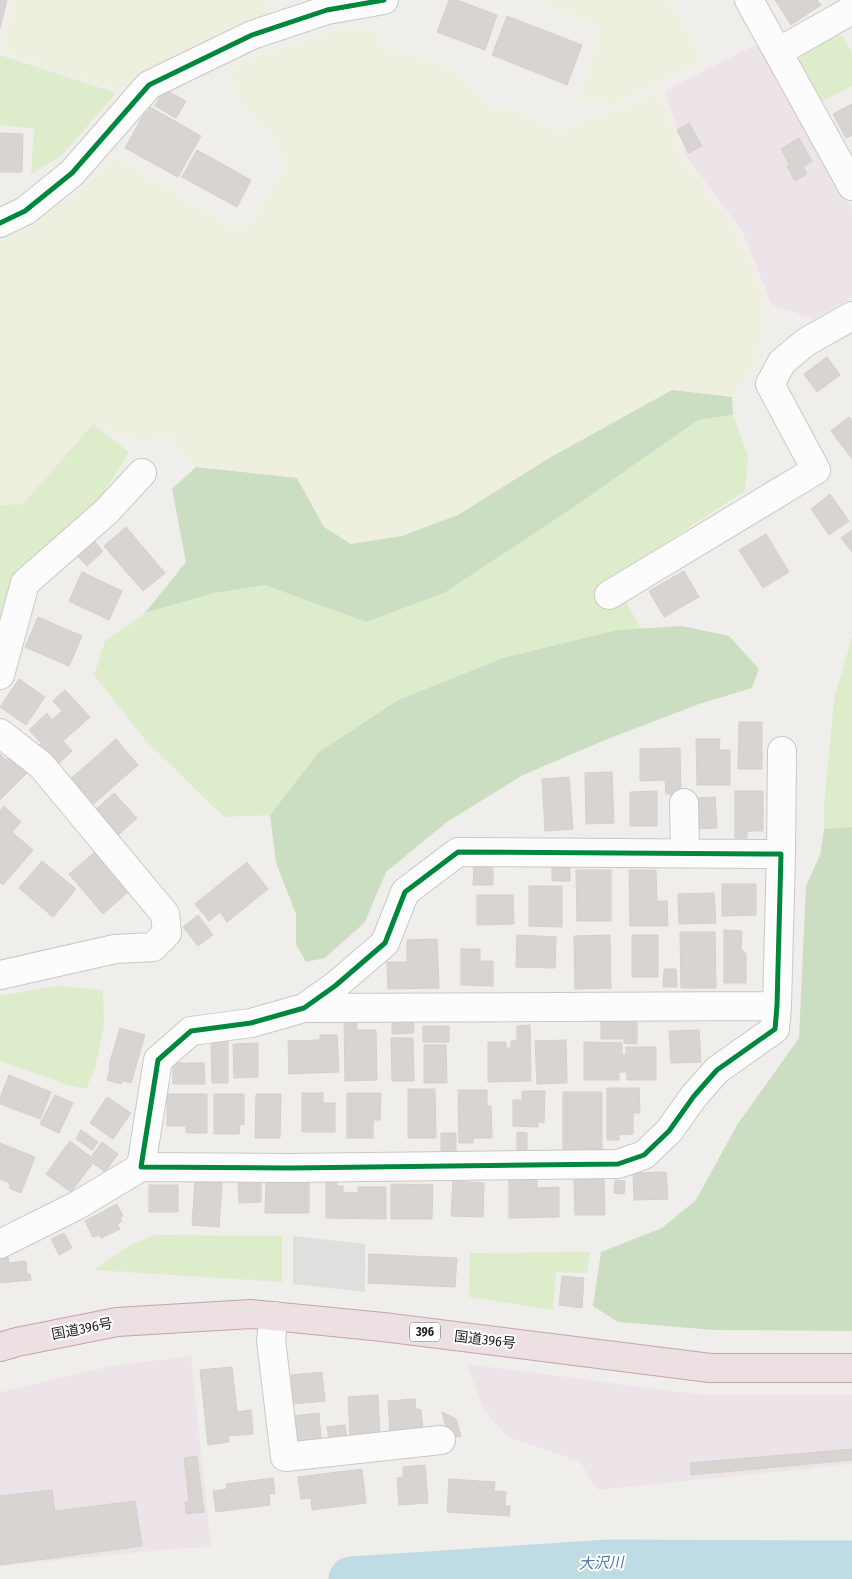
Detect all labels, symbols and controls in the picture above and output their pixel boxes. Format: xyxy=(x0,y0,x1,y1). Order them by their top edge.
street label: 国道396号 xyxy=(50,1315,114,1343)
road number: 396 xyxy=(410,1322,440,1341)
street label: 国道396号 xyxy=(453,1328,517,1352)
water label: 大沢川 xyxy=(578,1553,626,1573)

